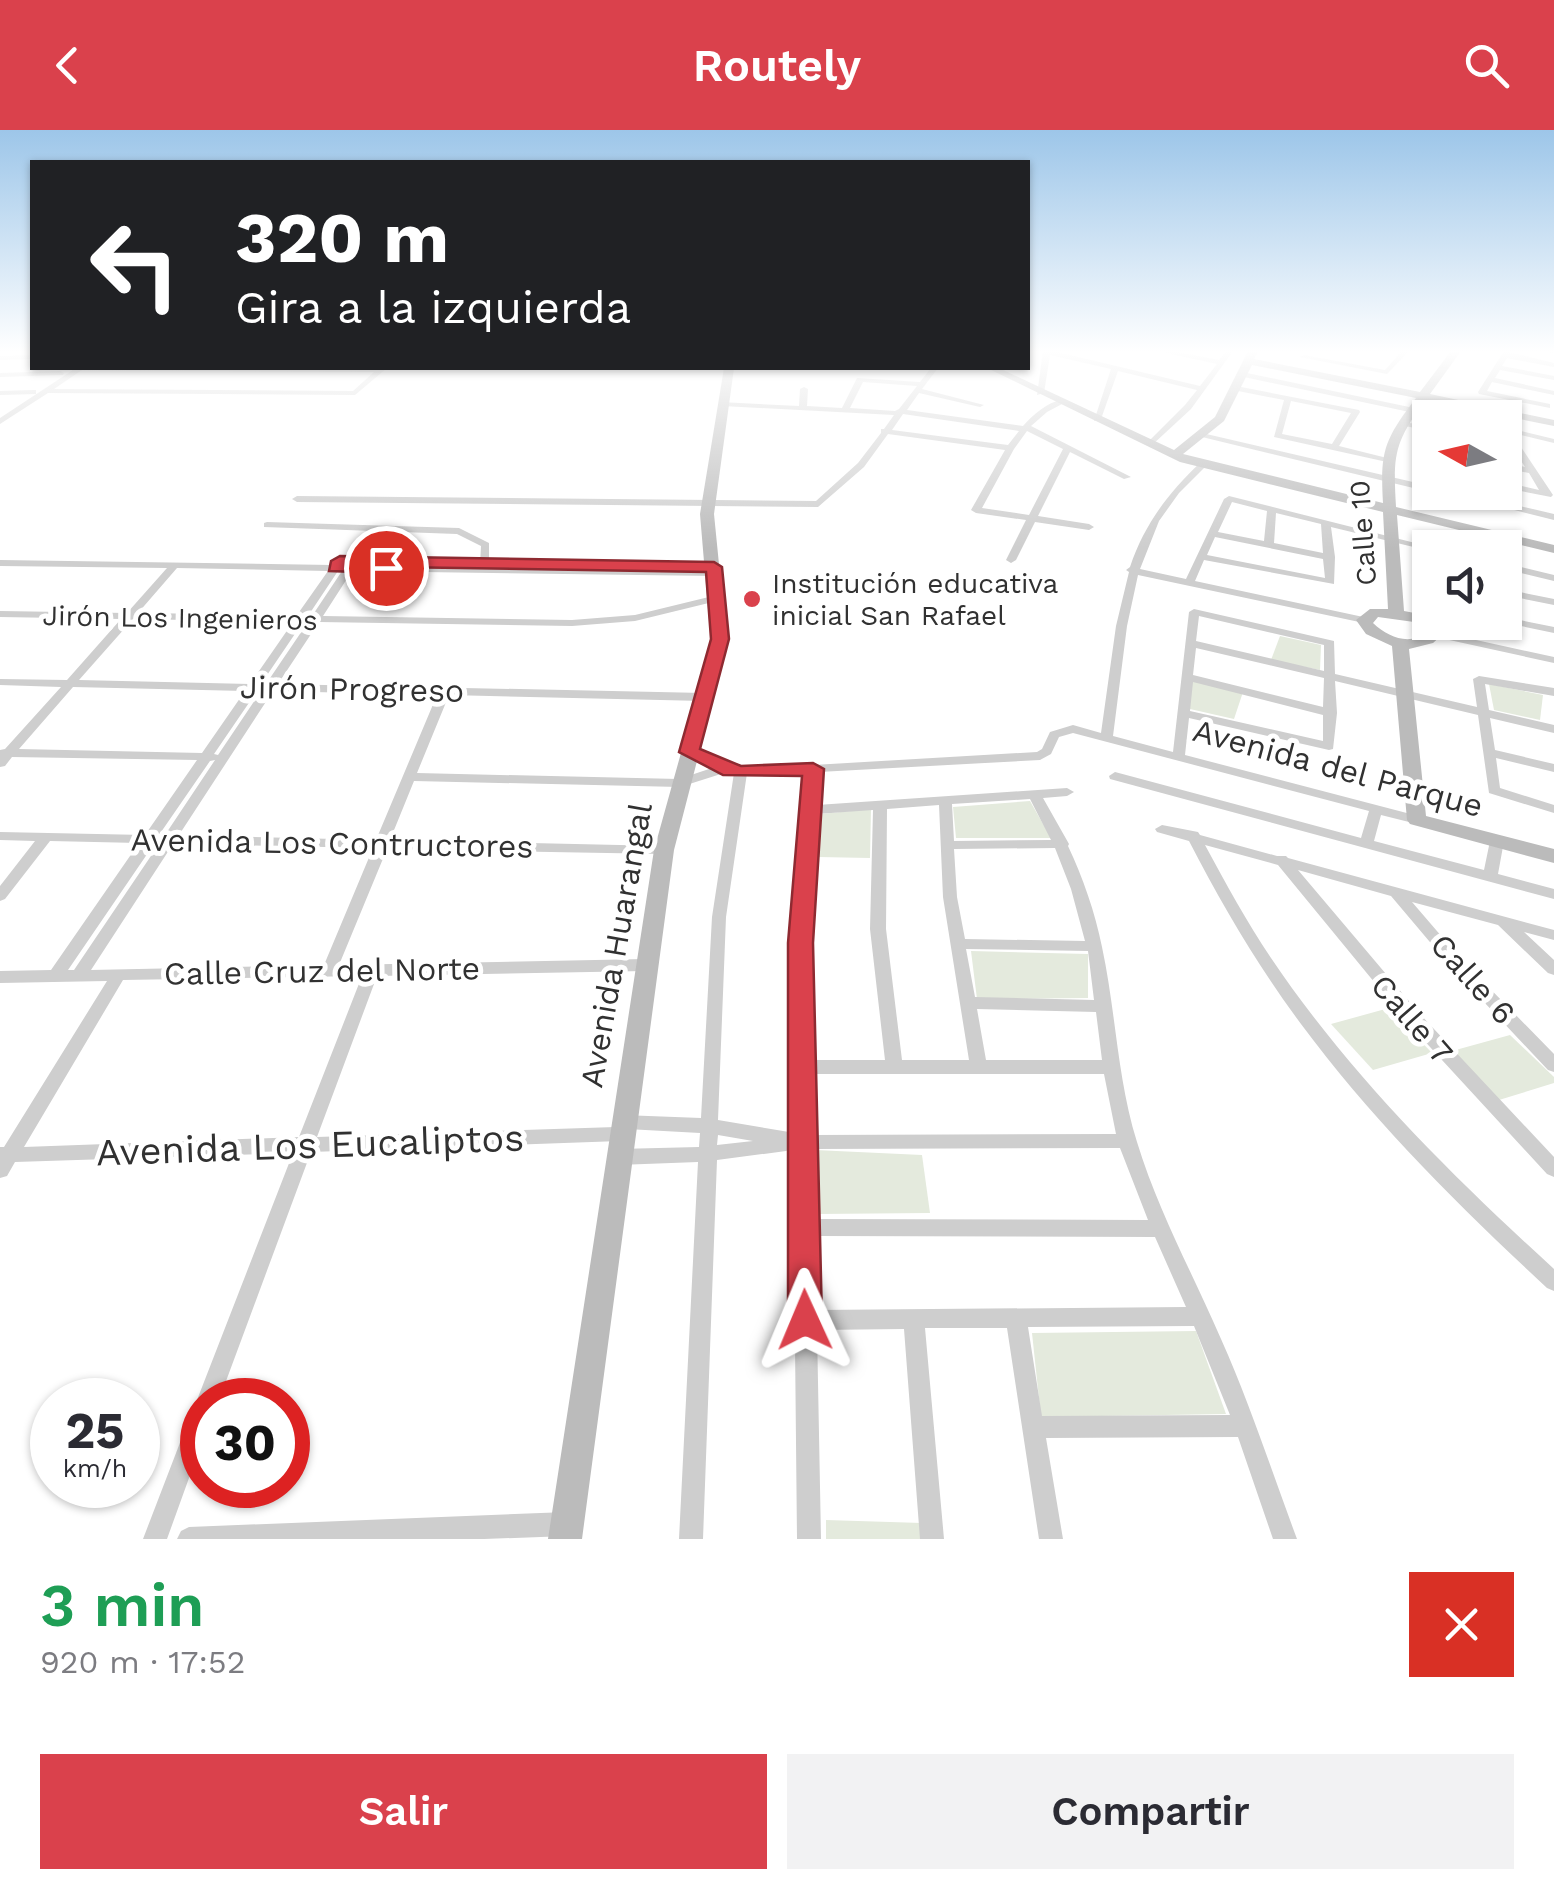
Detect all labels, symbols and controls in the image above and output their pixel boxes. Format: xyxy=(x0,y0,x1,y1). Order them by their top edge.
icon: back xyxy=(40,38,95,93)
icon: search xyxy=(1459,38,1514,93)
text: Routely xyxy=(693,39,861,92)
text: 320 m xyxy=(235,197,449,279)
icon: left xyxy=(70,200,200,330)
text: Gira a la izquierda xyxy=(235,281,631,334)
north arrow xyxy=(1412,400,1522,510)
map controls xyxy=(1412,400,1522,640)
street label: Calle 10 xyxy=(1343,479,1383,587)
pin xyxy=(344,526,429,611)
button: sound xyxy=(1412,530,1522,640)
icon: arrive xyxy=(359,541,414,596)
place label: Institución educativa inicial San Rafael xyxy=(772,567,1059,632)
marker: Institución educativa inicial San Rafael xyxy=(741,588,763,610)
street label: Jirón Los Ingenieros xyxy=(42,599,318,637)
street label: Jirón Progreso xyxy=(240,668,464,710)
street label: Avenida del Parque xyxy=(1189,711,1487,825)
street label: Avenida Huarangal xyxy=(572,799,660,1090)
street label: Avenida Los Contructores xyxy=(130,820,534,866)
street label: Calle 6 xyxy=(1423,926,1523,1032)
street label: Calle Cruz del Norte xyxy=(164,949,480,993)
street label: Calle 7 xyxy=(1363,967,1461,1071)
street label: Avenida Los Eucaliptos xyxy=(95,1116,525,1174)
position arrow xyxy=(753,1268,857,1372)
speed limit sign: 30 xyxy=(180,1378,310,1508)
text: 25 xyxy=(66,1401,124,1460)
text: km/h xyxy=(63,1454,127,1483)
text: 3 min xyxy=(40,1570,204,1641)
button: close xyxy=(1409,1572,1514,1677)
text: 920 m · 17:52 xyxy=(40,1643,245,1681)
button: Salir xyxy=(40,1754,767,1869)
button: Compartir xyxy=(787,1754,1514,1869)

